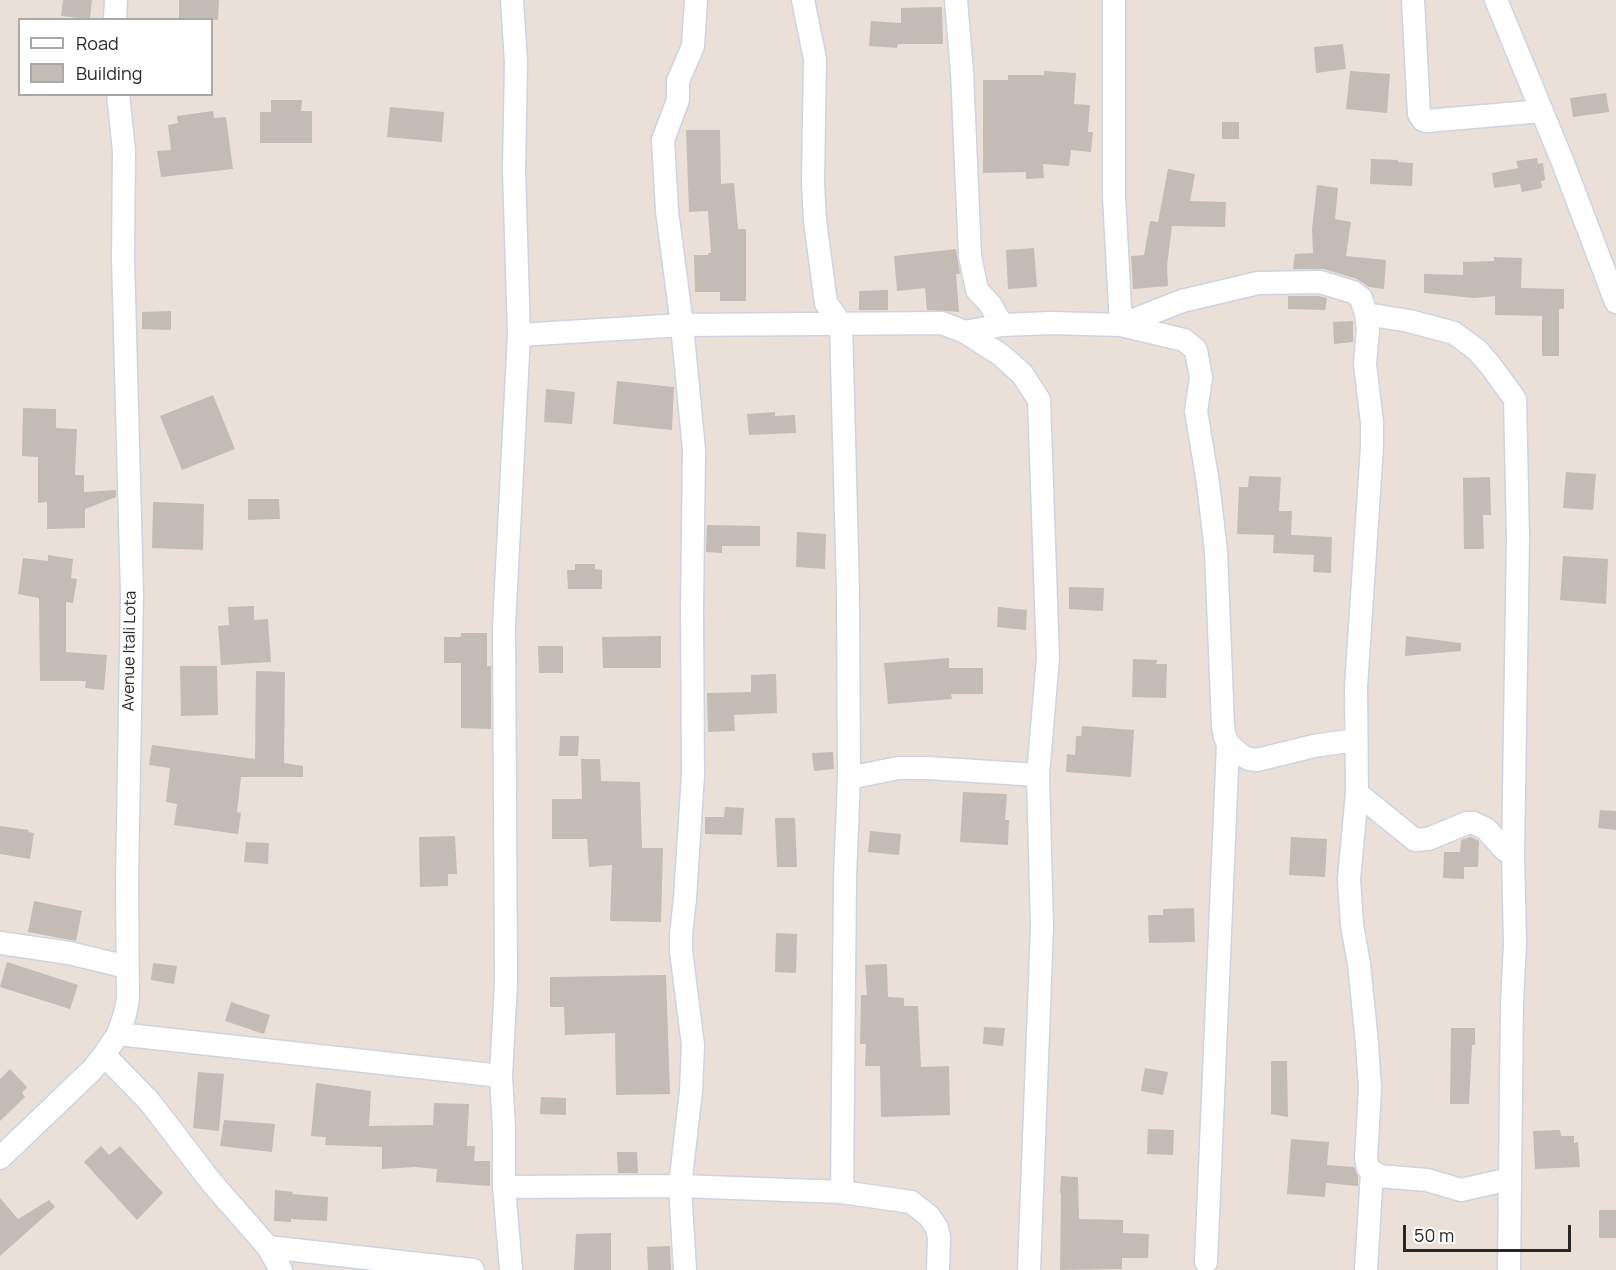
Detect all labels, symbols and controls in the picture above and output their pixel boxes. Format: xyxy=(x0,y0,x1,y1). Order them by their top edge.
legend xyxy=(18,18,213,96)
text: Road xyxy=(76,31,119,55)
text: Building xyxy=(76,61,142,85)
street label: Avenue Itali Lota xyxy=(119,591,141,711)
scale bar xyxy=(1406,1213,1574,1251)
text: 50 m xyxy=(1414,1223,1454,1247)

